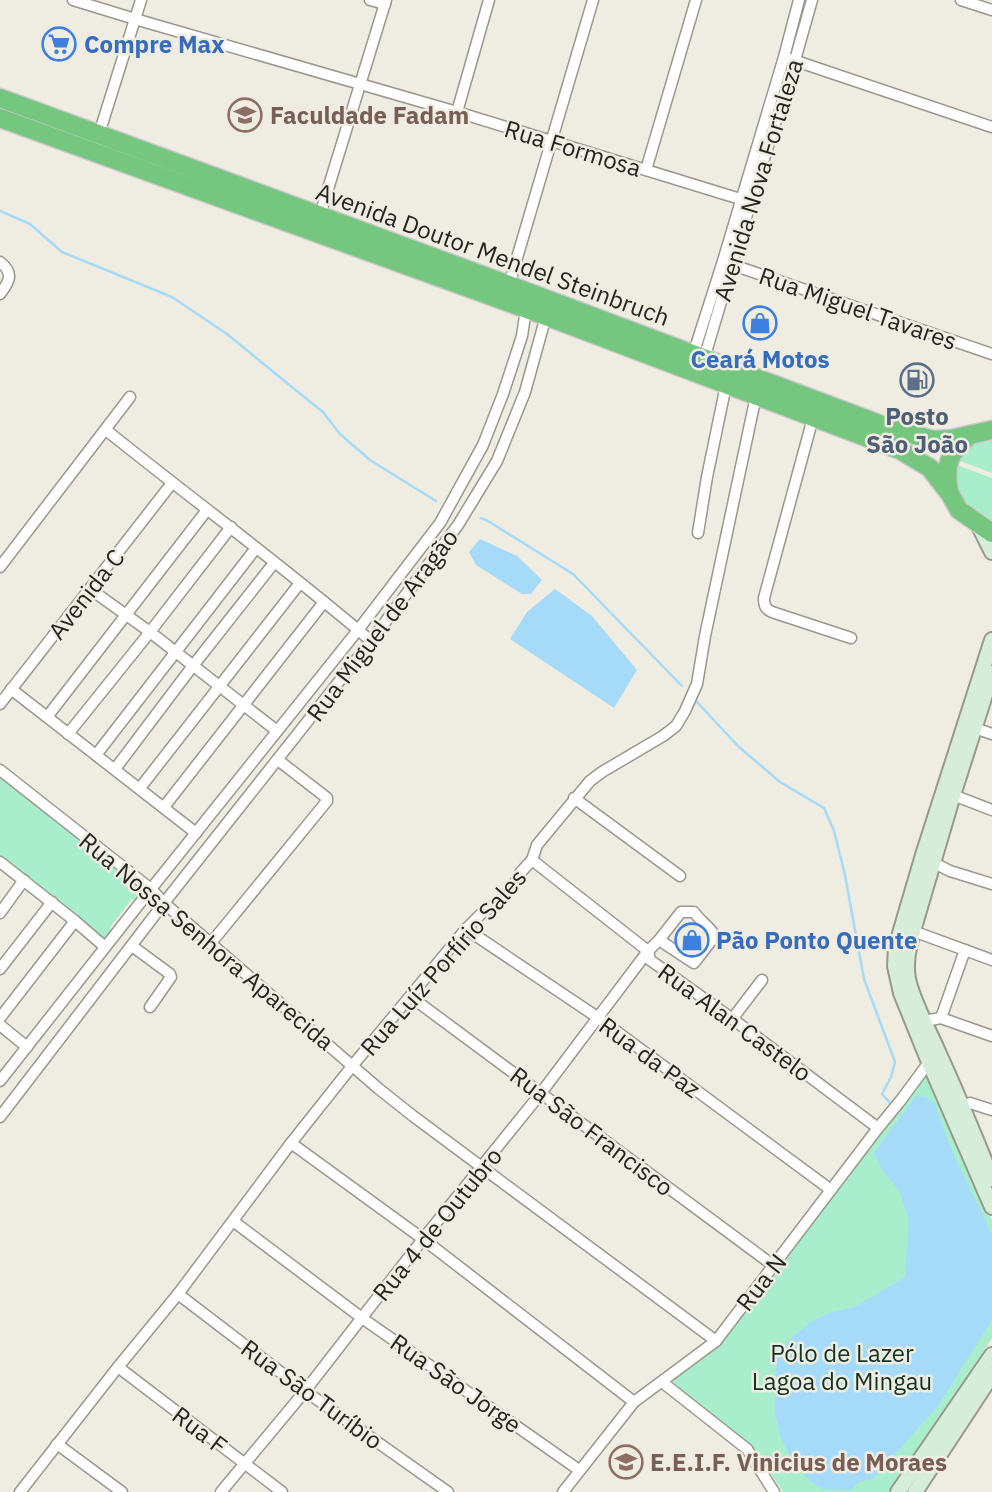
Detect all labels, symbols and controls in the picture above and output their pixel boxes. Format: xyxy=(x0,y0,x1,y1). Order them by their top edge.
supermarket icon: Compre Max xyxy=(40,25,78,63)
place label: Compre Max xyxy=(84,28,225,60)
street label: Avenida Nova Fortaleza xyxy=(706,55,810,305)
school or university icon: Faculdade Fadam xyxy=(226,96,264,134)
place label: Faculdade Fadam xyxy=(270,99,469,131)
street label: Rua Formosa xyxy=(501,112,645,184)
street label: Avenida Doutor Mendel Steinbruch xyxy=(312,175,674,333)
street label: Rua Miguel Tavares xyxy=(755,259,961,357)
shop icon: Ceará Motos xyxy=(741,304,779,342)
place label: Ceará Motos xyxy=(690,343,830,375)
fuel station icon: Posto São João xyxy=(898,361,936,399)
place label: Posto São João xyxy=(866,400,968,460)
street label: Rua Miguel de Aragão xyxy=(299,522,465,728)
street label: Avenida C xyxy=(41,542,131,646)
street label: Rua Nossa Senhora Aparecida xyxy=(73,825,341,1057)
street label: Rua Luíz Porfírio Sales xyxy=(353,862,533,1062)
shop icon: Pão Ponto Quente xyxy=(673,921,711,959)
place label: Pão Ponto Quente xyxy=(716,924,917,956)
street label: Rua Alan Castelo xyxy=(652,956,818,1088)
street label: Rua da Paz xyxy=(593,1009,707,1105)
street label: Rua São Francisco xyxy=(504,1059,680,1203)
street label: Rua 4 de Outubro xyxy=(365,1140,509,1308)
street label: Rua N xyxy=(729,1247,793,1317)
street label: Rua São Jorge xyxy=(384,1326,528,1440)
street label: Rua São Turíbio xyxy=(235,1332,389,1456)
park label: Pólo de Lazer Lagoa do Mingau xyxy=(752,1337,932,1397)
street label: Rua F xyxy=(166,1399,234,1461)
school or university icon: E.E.I.F. Vinicius de Moraes xyxy=(607,1443,645,1481)
place label: E.E.I.F. Vinicius de Moraes xyxy=(650,1446,947,1478)

